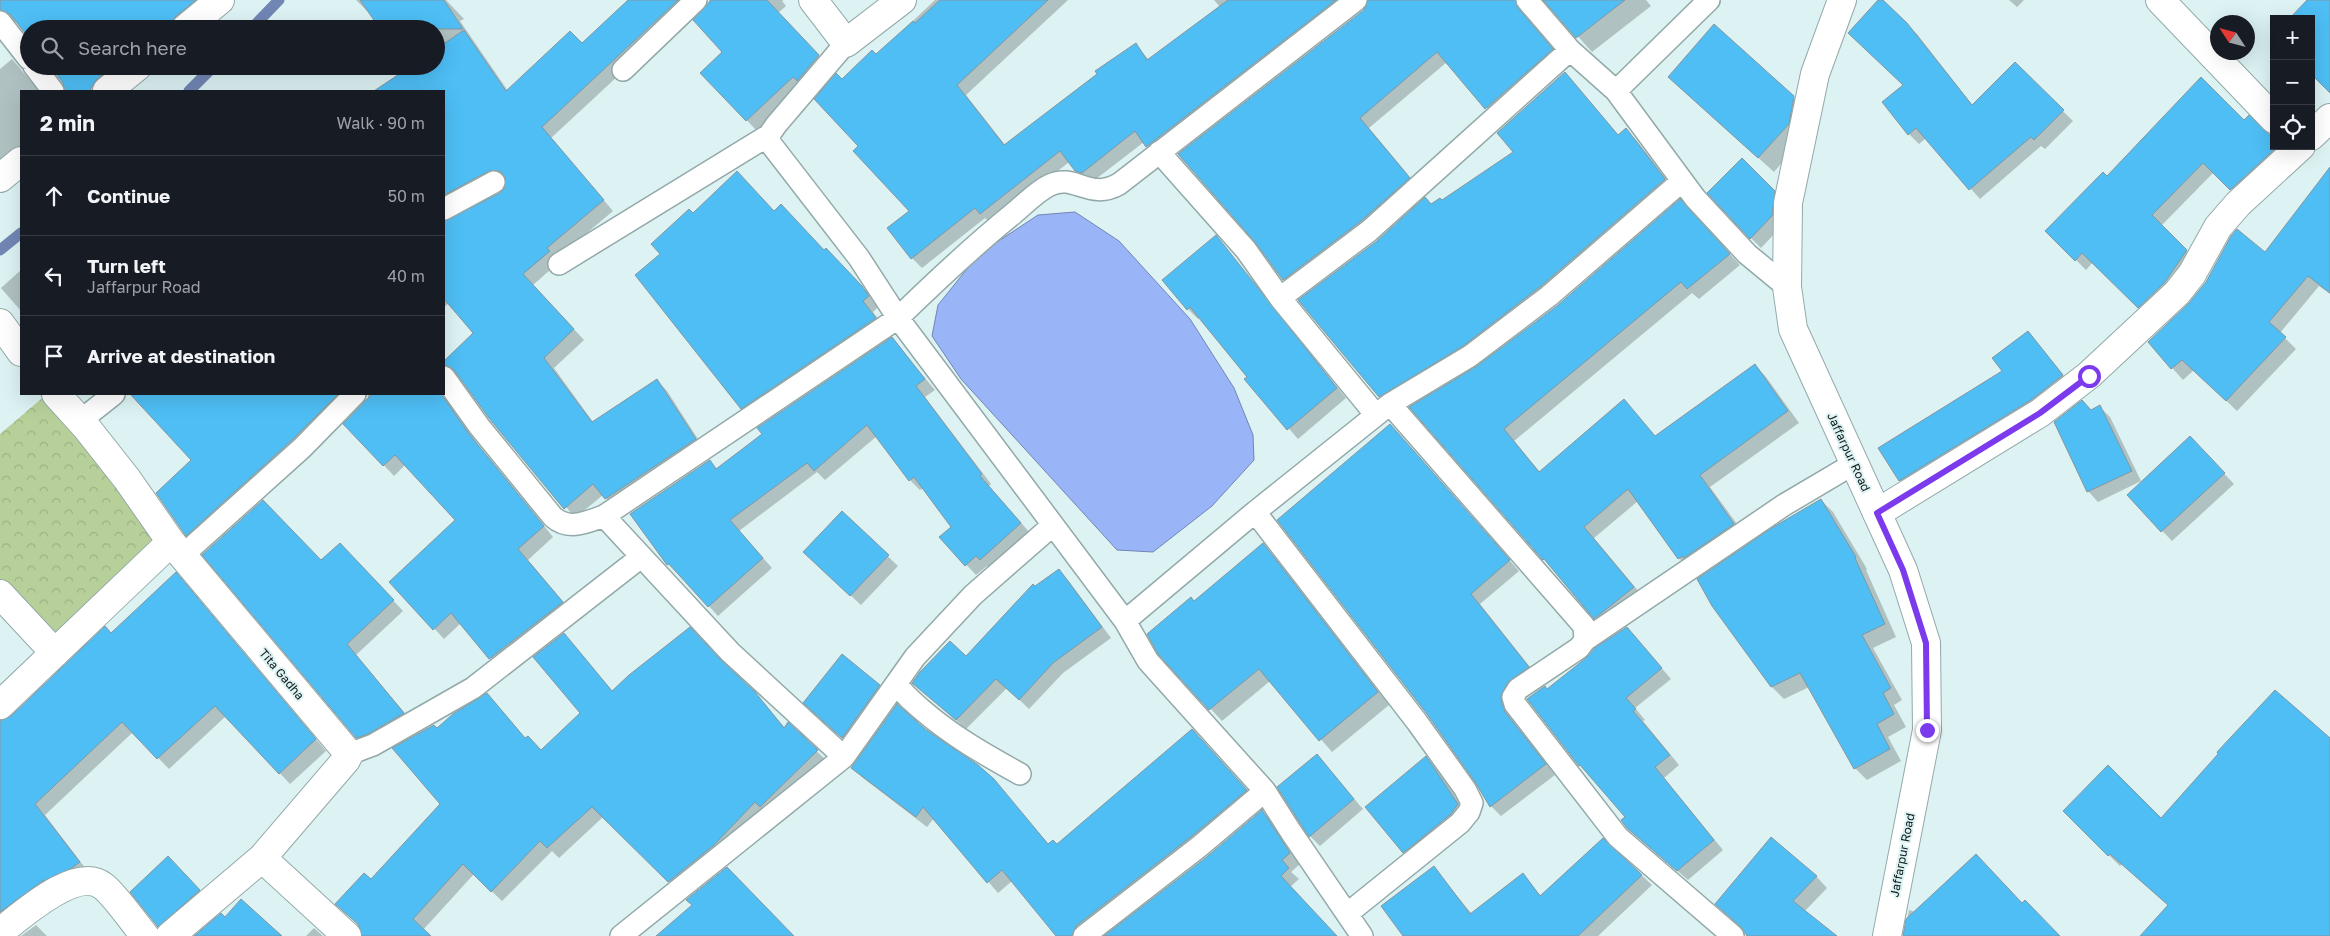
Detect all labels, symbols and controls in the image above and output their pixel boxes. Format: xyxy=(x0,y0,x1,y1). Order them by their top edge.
north arrow xyxy=(2210,15,2255,60)
map controls xyxy=(2270,15,2315,150)
button: + xyxy=(2270,15,2315,60)
search box xyxy=(20,20,445,75)
icon: search xyxy=(38,34,66,62)
text: Search here xyxy=(78,36,187,59)
button: − xyxy=(2270,60,2315,105)
button: locate xyxy=(2270,105,2315,150)
text: 2 min xyxy=(40,110,95,136)
text: Walk · 90 m xyxy=(337,113,425,133)
icon: ahead xyxy=(40,182,68,210)
text: Continue xyxy=(87,184,170,207)
text: 50 m xyxy=(388,186,425,206)
text: Turn left xyxy=(87,254,166,277)
icon: left xyxy=(40,262,68,290)
text: 40 m xyxy=(387,266,425,286)
text: Jaffarpur Road xyxy=(87,277,201,297)
icon: arrive xyxy=(40,342,68,370)
text: Arrive at destination xyxy=(87,344,275,367)
route start xyxy=(2078,365,2101,388)
street label: Jaffarpur Road xyxy=(1824,410,1874,494)
street label: Tita Gadha xyxy=(256,645,308,703)
route end xyxy=(1916,719,1939,742)
street label: Jaffarpur Road xyxy=(1887,812,1917,898)

